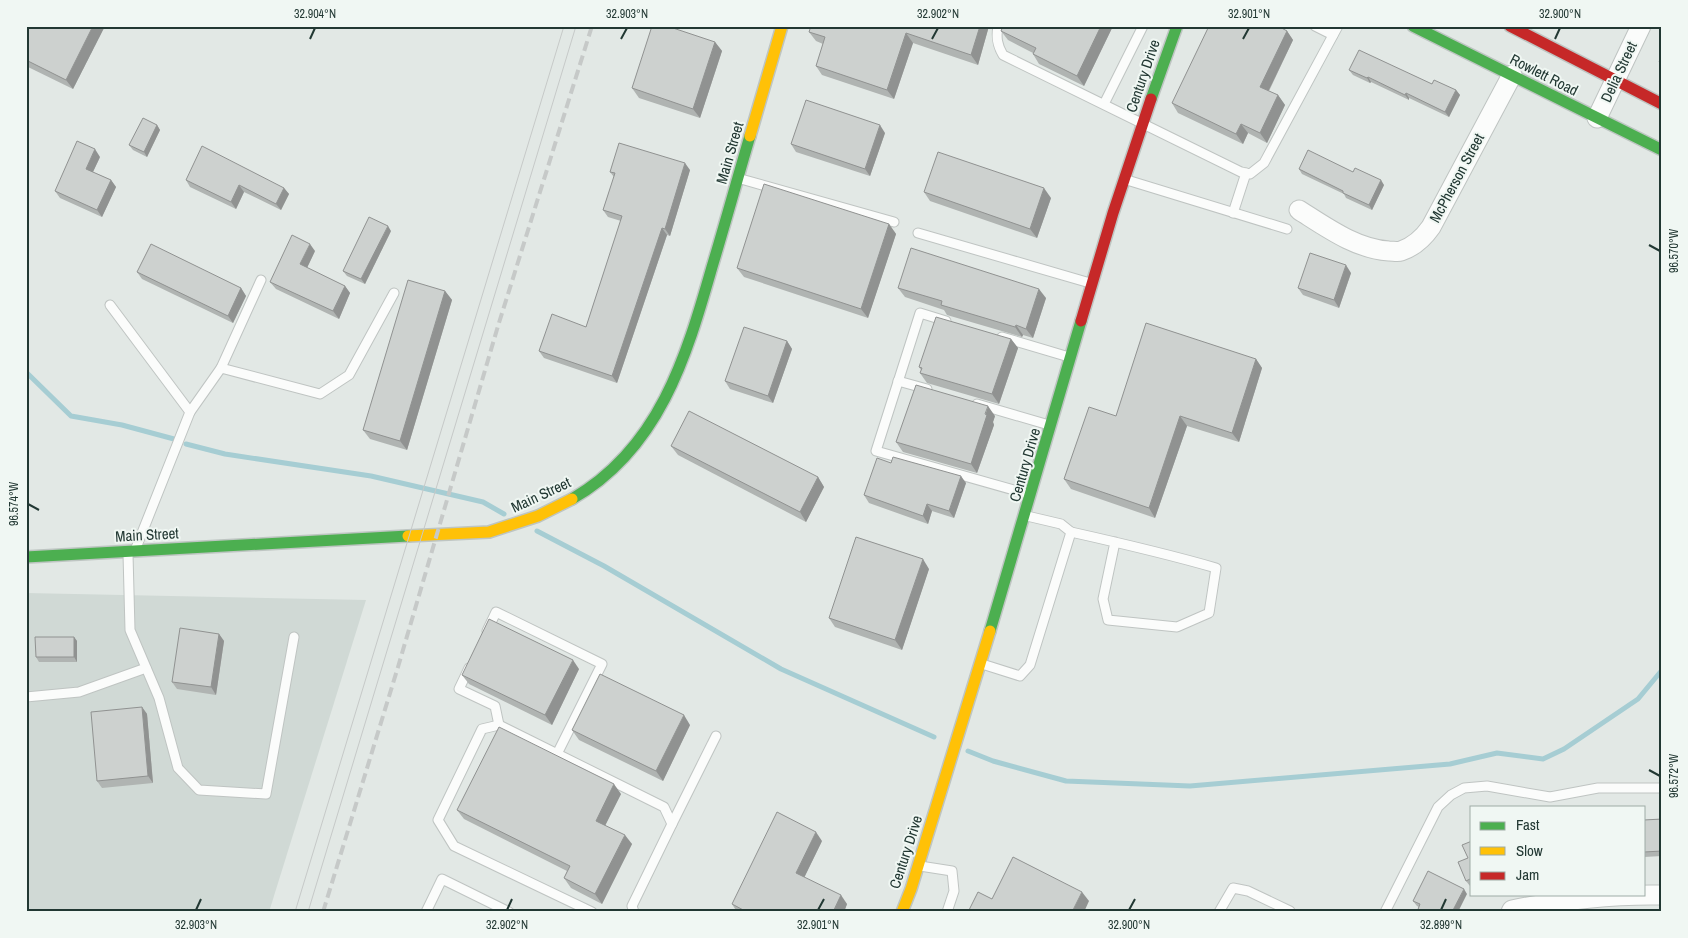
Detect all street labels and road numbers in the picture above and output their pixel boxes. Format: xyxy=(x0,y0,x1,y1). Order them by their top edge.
street label: Century Drive xyxy=(1120,36,1165,115)
street label: Delia Street xyxy=(1595,37,1642,106)
street label: Rowlett Road xyxy=(1507,48,1582,101)
street label: Main Street xyxy=(711,119,749,186)
street label: McPherson Street xyxy=(1424,129,1489,226)
street label: Century Drive xyxy=(1004,425,1045,504)
street label: Main Street xyxy=(508,471,575,518)
street label: Main Street xyxy=(115,522,180,547)
street label: Century Drive xyxy=(884,812,927,891)

